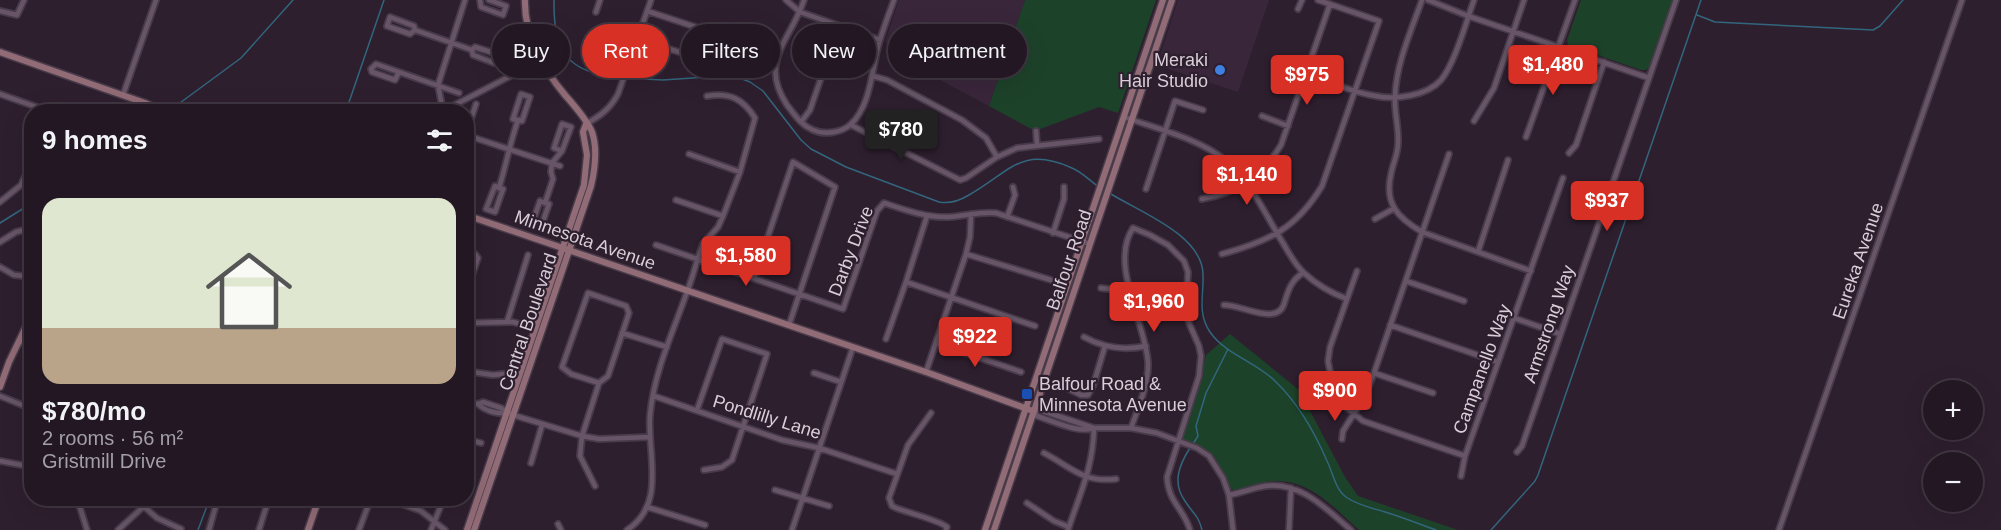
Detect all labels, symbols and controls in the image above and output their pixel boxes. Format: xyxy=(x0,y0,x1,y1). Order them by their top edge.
chip: Buy xyxy=(492,24,570,78)
chip: Rent xyxy=(582,24,669,78)
chip: Filters xyxy=(681,24,780,78)
chip: New xyxy=(792,24,876,78)
chip: Apartment xyxy=(888,24,1027,78)
pin: $1,480 xyxy=(1504,45,1602,96)
place label: Meraki Hair Studio xyxy=(1119,50,1208,91)
text: $1,480 xyxy=(1522,53,1584,75)
pin: $975 xyxy=(1271,55,1343,106)
marker: Meraki Hair Studio xyxy=(1213,63,1227,77)
text: $975 xyxy=(1285,63,1329,85)
pin: $780 xyxy=(865,110,937,161)
text: $780 xyxy=(879,118,923,140)
icon: filters xyxy=(423,124,456,157)
text: 9 homes xyxy=(42,125,148,155)
pin: $1,140 xyxy=(1198,155,1296,206)
text: $1,140 xyxy=(1216,163,1278,185)
pin: $937 xyxy=(1571,181,1643,232)
text: $937 xyxy=(1585,189,1629,211)
street label: Eureka Avenue xyxy=(1829,200,1887,322)
street label: Darby Drive xyxy=(825,203,877,299)
street label: Minnesota Avenue xyxy=(512,206,658,274)
street label: Balfour Road xyxy=(1042,207,1096,313)
pin: $1,580 xyxy=(697,236,795,287)
icon: home xyxy=(195,237,303,345)
text: $1,580 xyxy=(715,244,777,266)
street label: Central Boulevard xyxy=(495,251,561,393)
street label: Armstrong Way xyxy=(1519,262,1579,386)
pin: $1,960 xyxy=(1105,282,1203,333)
text: $1,960 xyxy=(1123,290,1185,312)
street label: Campanello Way xyxy=(1449,301,1515,437)
pin: $922 xyxy=(939,317,1011,368)
text: $922 xyxy=(953,325,997,347)
pin: $900 xyxy=(1299,371,1371,422)
place label: Balfour Road & Minnesota Avenue xyxy=(1039,374,1187,415)
text: $900 xyxy=(1313,379,1357,401)
map controls xyxy=(1923,380,1983,512)
button: + xyxy=(1923,380,1983,440)
marker: Balfour Road & Minnesota Avenue xyxy=(1020,387,1034,401)
street label: Pondlilly Lane xyxy=(710,391,824,443)
text: $780/mo xyxy=(42,396,146,426)
text: 2 rooms · 56 m² xyxy=(42,427,183,449)
text: Gristmill Drive xyxy=(42,450,166,472)
button: − xyxy=(1923,452,1983,512)

